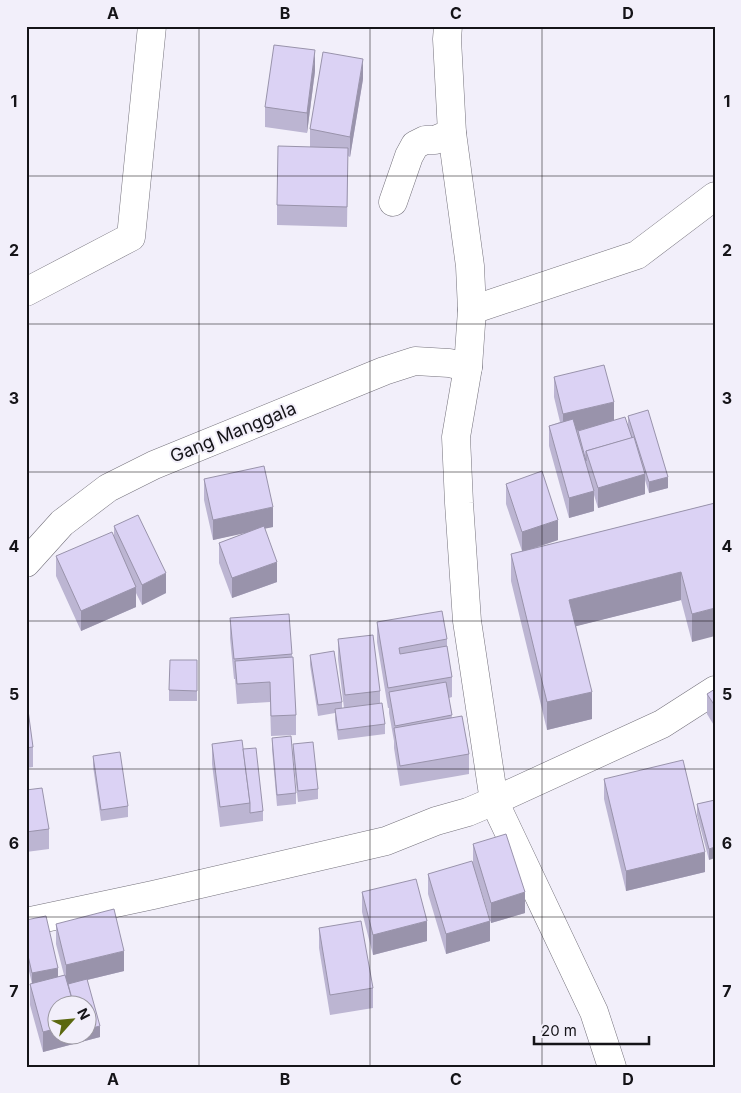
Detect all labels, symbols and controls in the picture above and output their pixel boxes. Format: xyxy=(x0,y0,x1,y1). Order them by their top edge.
text: A xyxy=(107,3,119,23)
text: B xyxy=(280,3,290,23)
text: C xyxy=(450,3,462,23)
text: D xyxy=(622,3,634,23)
text: 1 xyxy=(11,91,17,111)
text: 1 xyxy=(724,91,730,111)
text: 2 xyxy=(9,240,19,260)
text: 2 xyxy=(722,240,732,260)
text: 3 xyxy=(9,388,19,408)
text: 3 xyxy=(722,388,732,408)
street label: Gang Manggala xyxy=(167,397,299,467)
text: 4 xyxy=(9,536,20,556)
text: 4 xyxy=(722,536,733,556)
text: 5 xyxy=(9,684,19,704)
text: 5 xyxy=(722,684,732,704)
text: 6 xyxy=(9,833,19,853)
text: 6 xyxy=(722,833,732,853)
text: 7 xyxy=(9,981,19,1001)
text: 7 xyxy=(722,981,732,1001)
north arrow xyxy=(48,996,98,1046)
text: N xyxy=(74,1005,94,1022)
scale bar xyxy=(534,1013,648,1045)
text: 20 m xyxy=(541,1021,577,1040)
text: A xyxy=(107,1069,119,1089)
text: B xyxy=(280,1069,290,1089)
text: C xyxy=(450,1069,462,1089)
text: D xyxy=(622,1069,634,1089)

